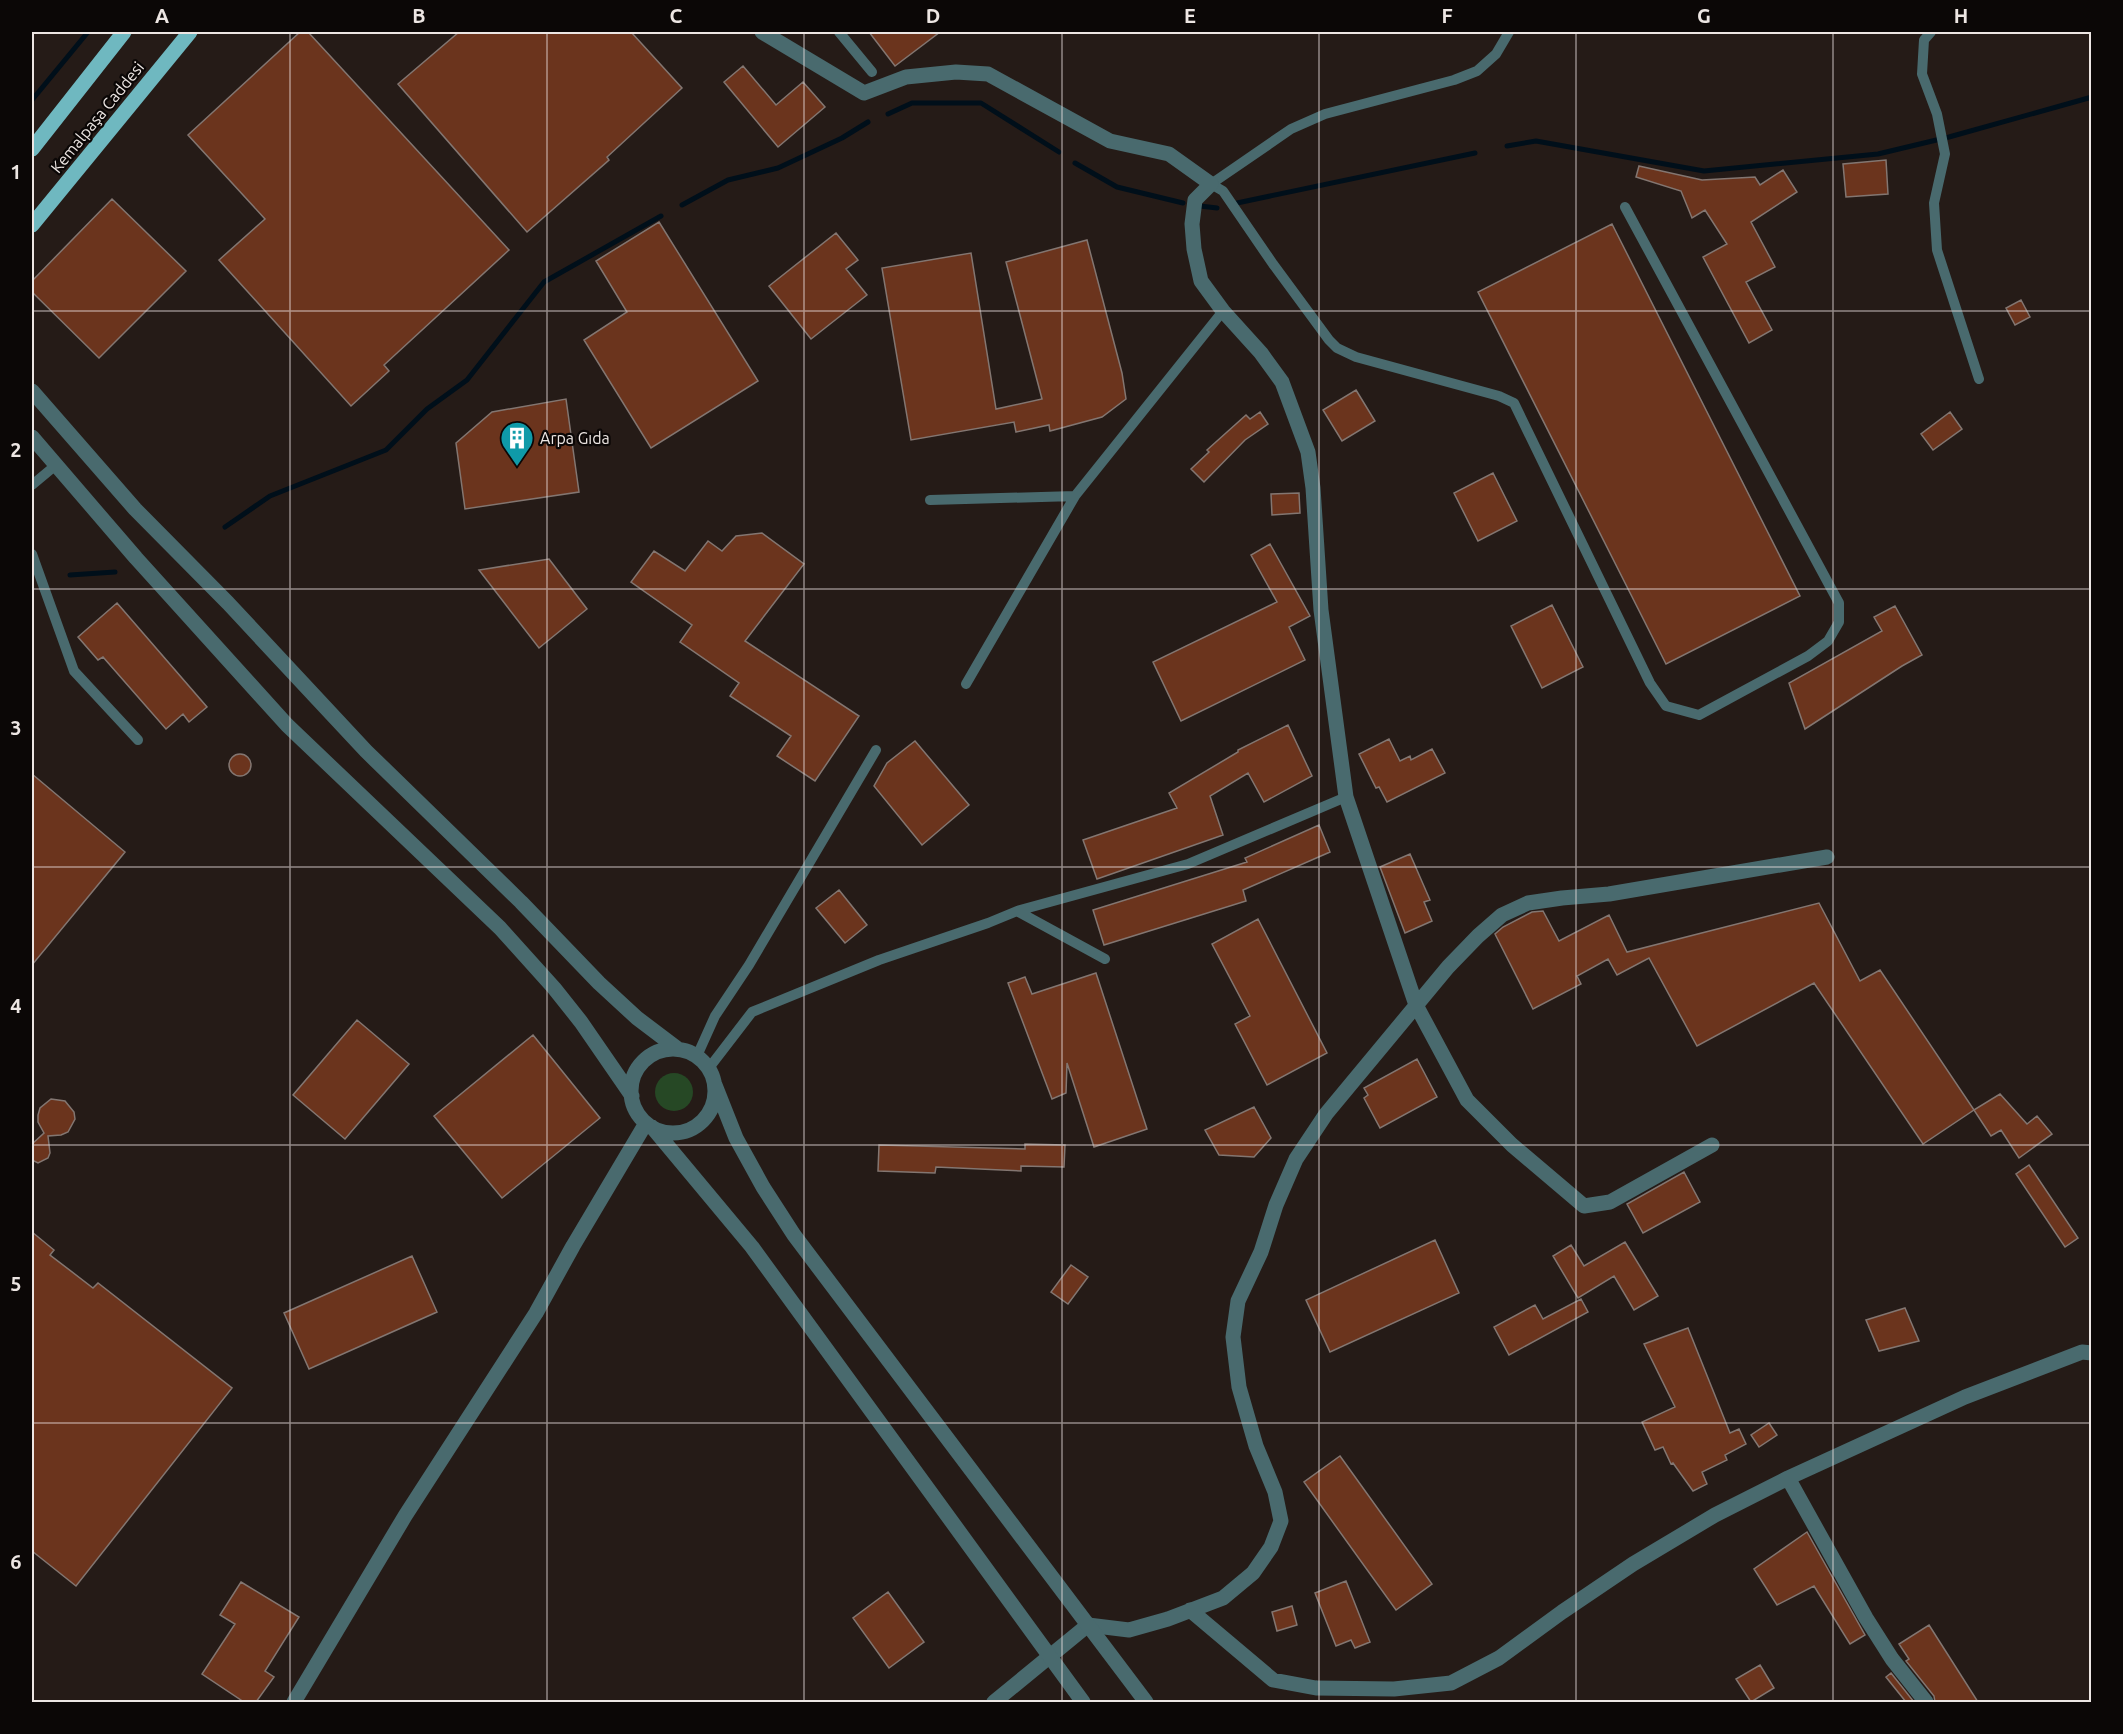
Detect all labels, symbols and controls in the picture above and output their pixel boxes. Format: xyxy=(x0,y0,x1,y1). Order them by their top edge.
text: A xyxy=(155,4,169,27)
text: B xyxy=(412,4,426,27)
text: C xyxy=(670,4,683,27)
text: D xyxy=(926,4,940,27)
text: E xyxy=(1184,4,1196,27)
text: F xyxy=(1441,4,1453,27)
text: G xyxy=(1697,4,1711,27)
text: H xyxy=(1954,4,1968,27)
street label: Kemalpaşa Caddesi xyxy=(47,58,147,176)
text: 1 xyxy=(10,160,22,183)
building icon: Arpa Gıda xyxy=(499,420,535,467)
place label: Arpa Gıda xyxy=(540,429,610,447)
text: 2 xyxy=(10,438,22,461)
text: 3 xyxy=(10,716,22,739)
text: 4 xyxy=(10,994,22,1017)
text: 5 xyxy=(10,1272,22,1295)
text: 6 xyxy=(10,1550,22,1573)

